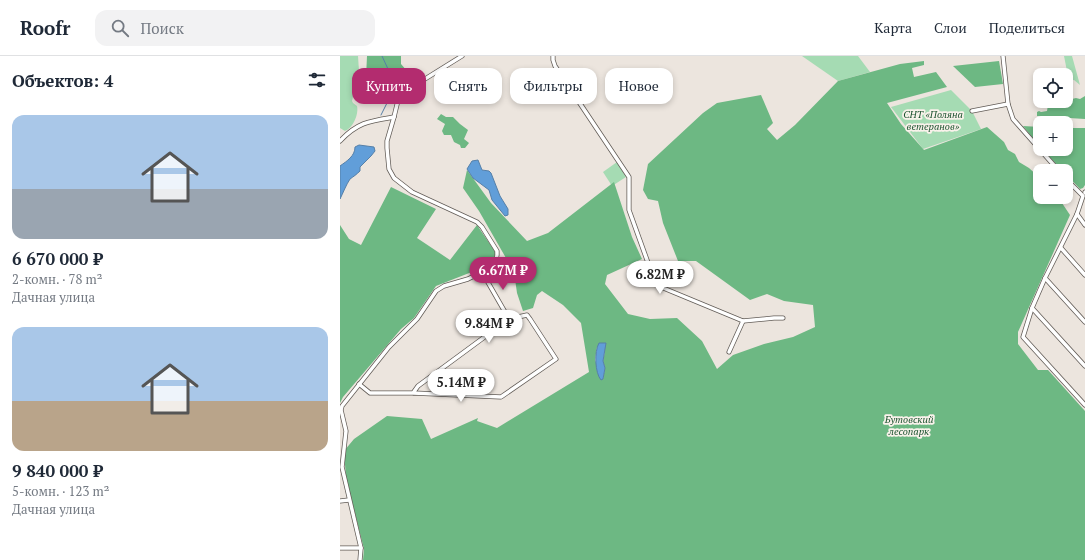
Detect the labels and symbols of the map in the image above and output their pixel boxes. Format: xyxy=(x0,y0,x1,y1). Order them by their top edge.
park label: СНТ «Поляна ветеранов» xyxy=(903,108,963,133)
pin: 6.67M ₽ xyxy=(466,257,540,291)
pin: 6.82M ₽ xyxy=(623,261,697,295)
pin: 9.84M ₽ xyxy=(452,310,526,344)
pin: 5.14M ₽ xyxy=(424,369,498,403)
park label: Бутовский лесопарк xyxy=(884,413,934,438)

